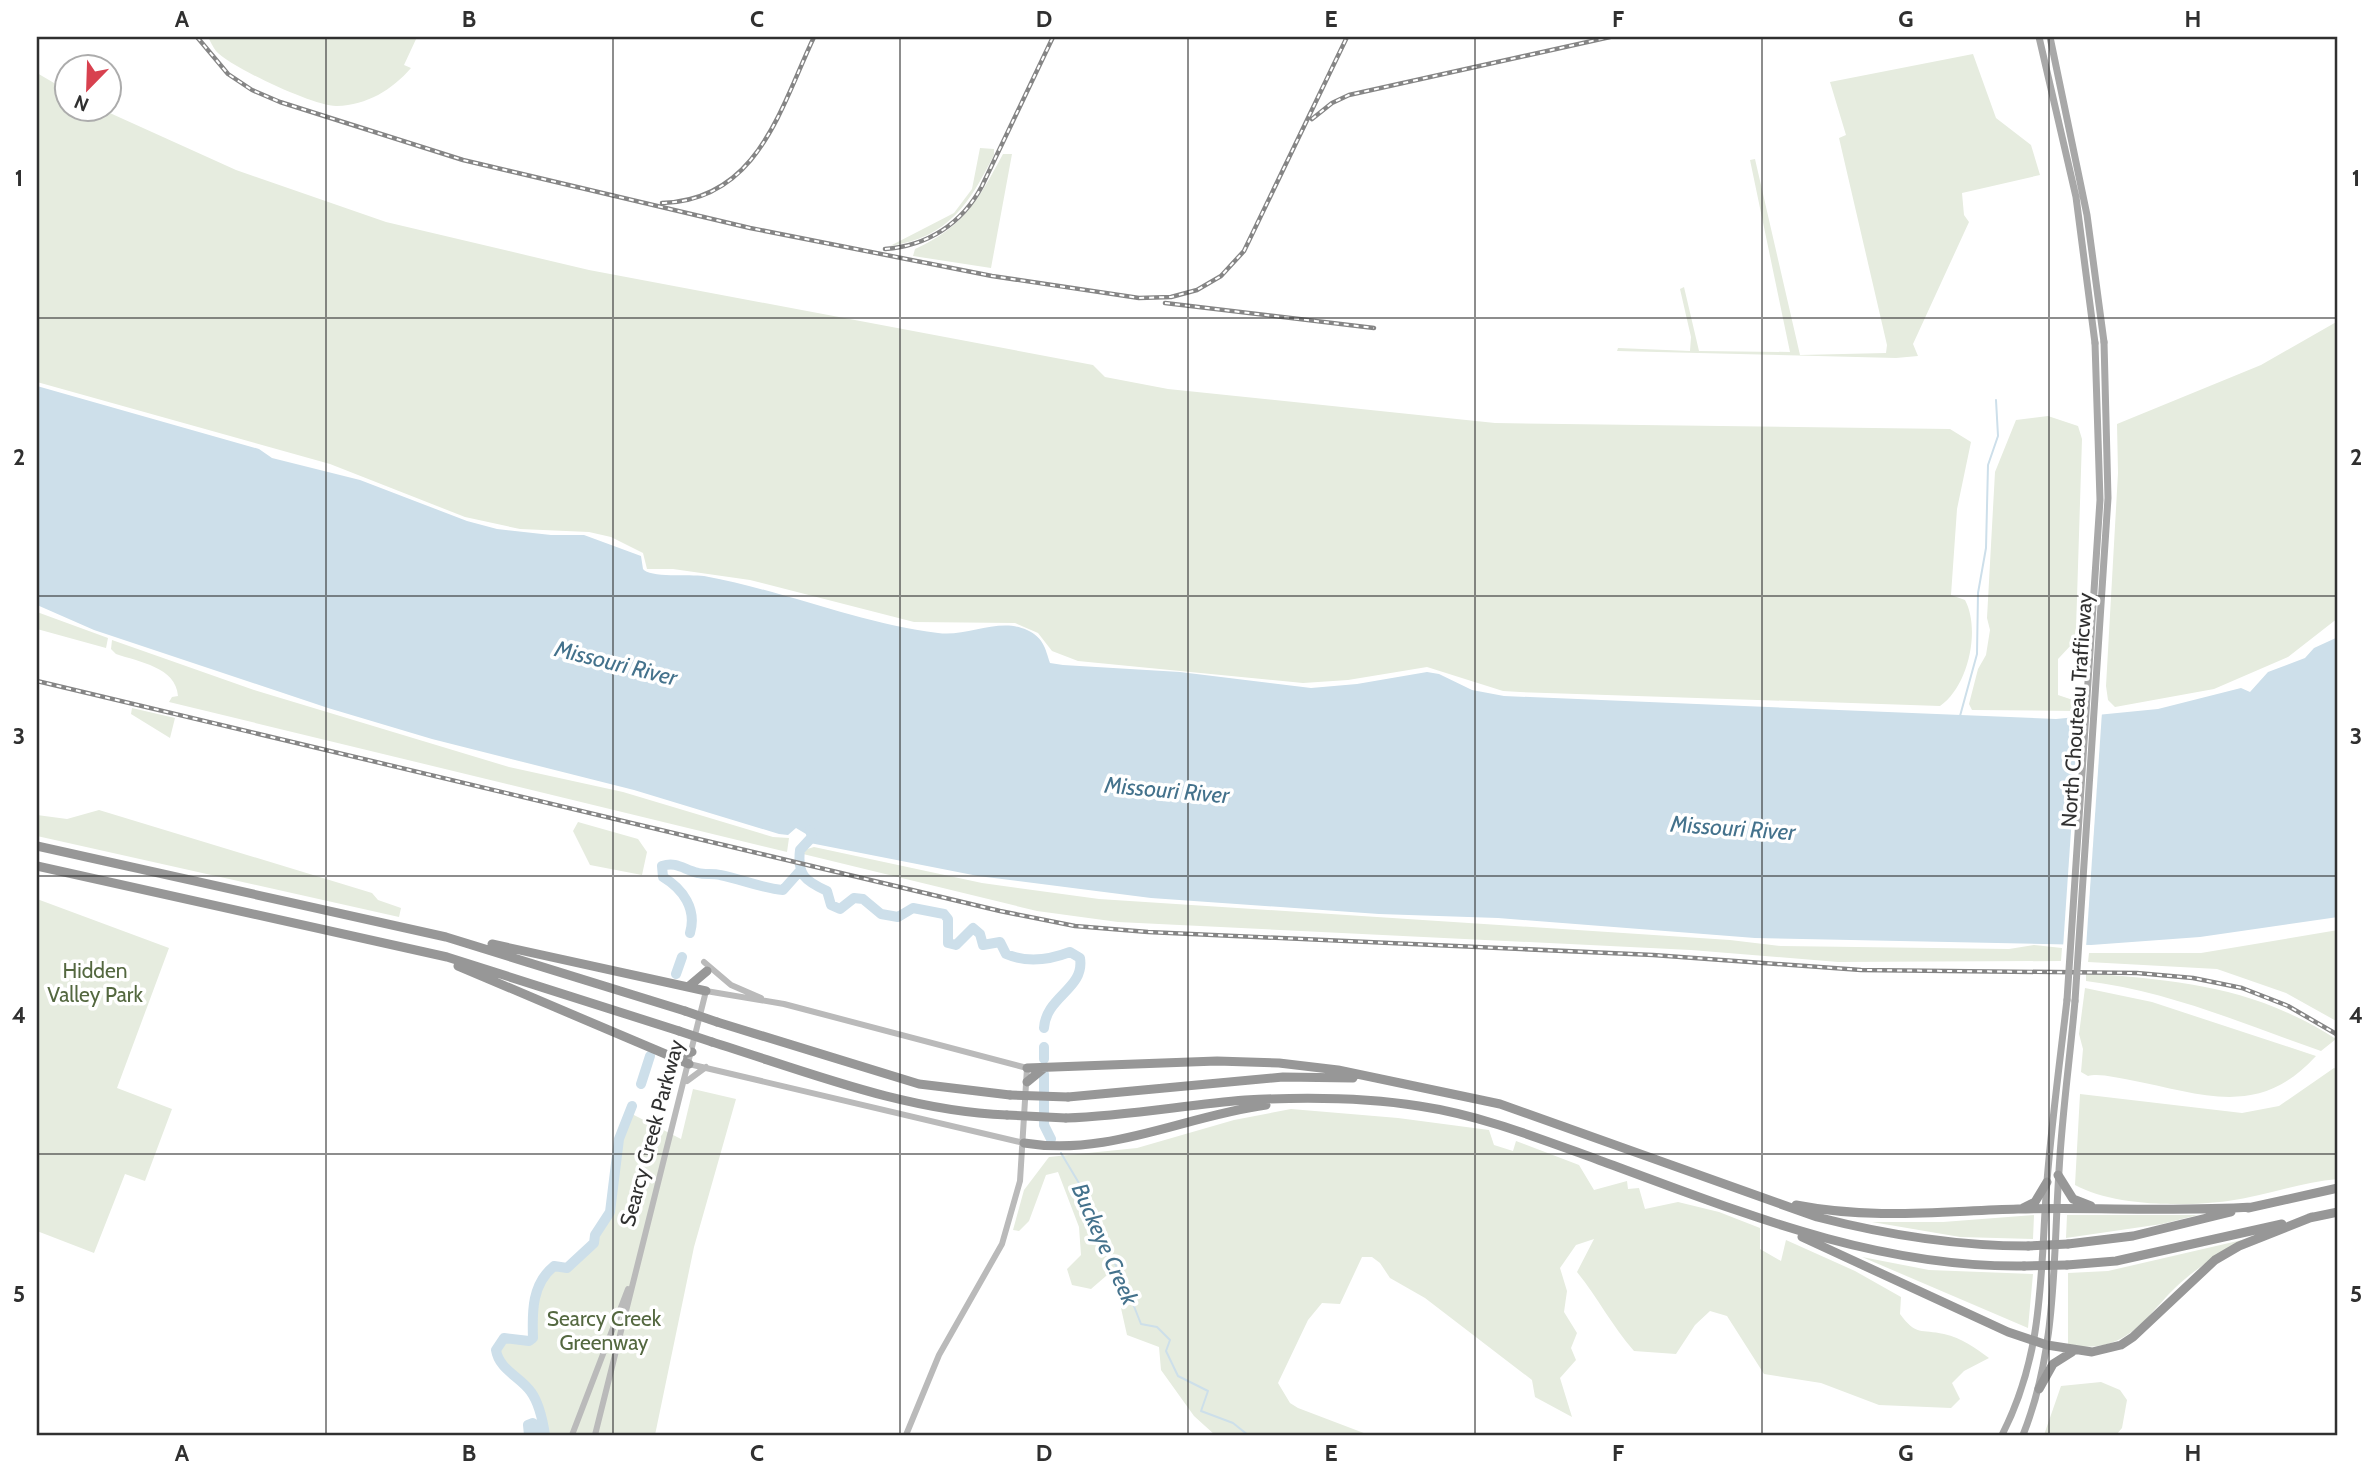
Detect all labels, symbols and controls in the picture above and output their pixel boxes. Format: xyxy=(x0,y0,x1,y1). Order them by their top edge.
text: A xyxy=(175,5,190,33)
text: B xyxy=(462,5,476,33)
text: C xyxy=(750,5,764,33)
text: D xyxy=(1036,5,1052,33)
text: E xyxy=(1324,5,1338,33)
text: F xyxy=(1612,5,1624,33)
text: G xyxy=(1898,5,1914,33)
text: H xyxy=(2185,5,2201,33)
north arrow xyxy=(52,52,122,122)
text: N xyxy=(71,90,92,116)
text: 1 xyxy=(15,164,23,192)
text: 1 xyxy=(2352,164,2360,192)
text: 2 xyxy=(13,443,25,471)
text: 2 xyxy=(2350,443,2362,471)
street label: North Chouteau Trafficway xyxy=(2056,591,2097,828)
water label: Missouri River xyxy=(551,634,681,692)
text: 3 xyxy=(13,722,25,750)
text: 3 xyxy=(2350,722,2362,750)
water label: Missouri River xyxy=(1102,771,1231,809)
water label: Missouri River xyxy=(1669,810,1797,846)
park label: Hidden Valley Park xyxy=(47,958,143,1007)
text: 4 xyxy=(12,1001,26,1029)
text: 4 xyxy=(2349,1001,2363,1029)
street label: Searcy Creek Parkway xyxy=(615,1036,689,1229)
water label: Buckeye Creek xyxy=(1066,1179,1145,1310)
text: 5 xyxy=(13,1280,25,1308)
text: 5 xyxy=(2350,1280,2362,1308)
park label: Searcy Creek Greenway xyxy=(547,1306,662,1355)
text: A xyxy=(175,1439,190,1467)
text: B xyxy=(462,1439,476,1467)
text: C xyxy=(750,1439,764,1467)
text: D xyxy=(1036,1439,1052,1467)
text: E xyxy=(1324,1439,1338,1467)
text: F xyxy=(1612,1439,1624,1467)
text: G xyxy=(1898,1439,1914,1467)
text: H xyxy=(2185,1439,2201,1467)

